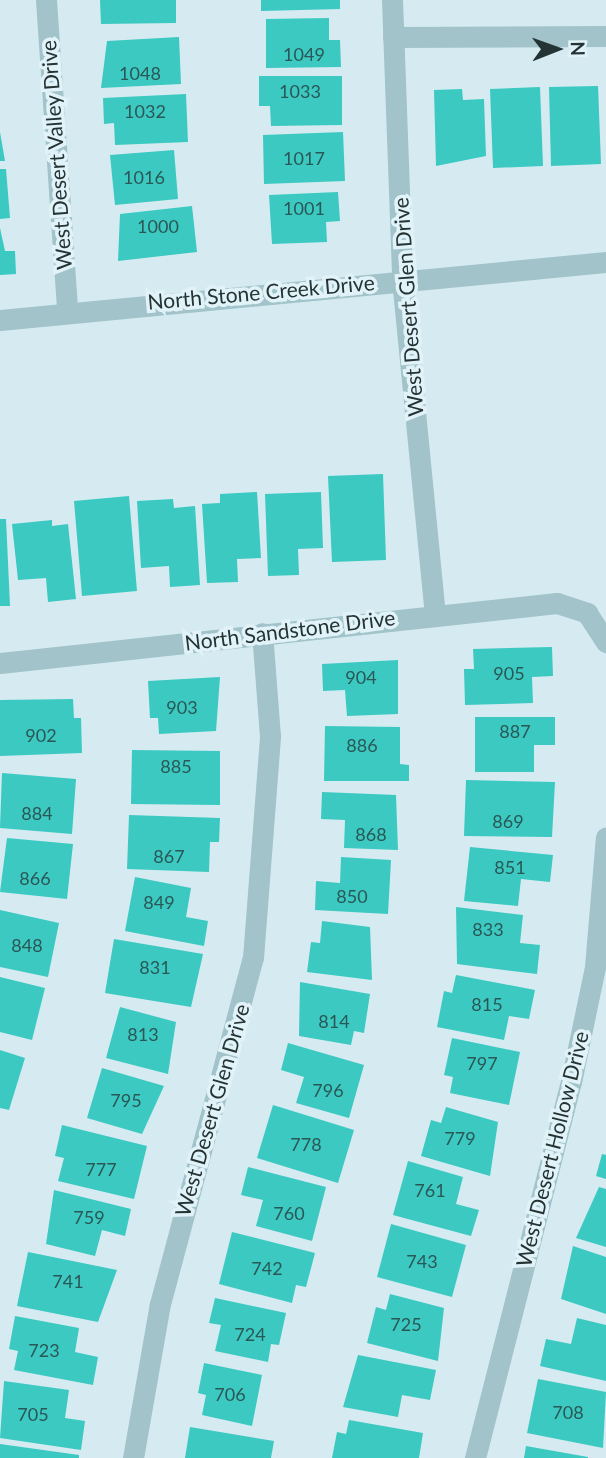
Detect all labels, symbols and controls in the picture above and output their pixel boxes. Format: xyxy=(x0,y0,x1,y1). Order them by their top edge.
north arrow xyxy=(522,14,592,84)
street label: West Desert Valley Drive xyxy=(35,39,77,271)
text: N xyxy=(567,41,590,56)
house number: 1049 xyxy=(283,43,325,65)
house number: 1048 xyxy=(119,62,161,84)
house number: 1033 xyxy=(279,80,321,102)
house number: 1032 xyxy=(124,100,166,122)
house number: 1017 xyxy=(283,147,325,169)
house number: 1016 xyxy=(123,166,165,188)
house number: 1001 xyxy=(283,197,325,219)
street label: West Desert Glen Drive xyxy=(388,197,428,417)
house number: 1000 xyxy=(137,215,179,237)
street label: North Stone Creek Drive xyxy=(146,270,376,314)
street label: North Sandstone Drive xyxy=(183,605,397,655)
house number: 905 xyxy=(493,662,525,684)
house number: 904 xyxy=(345,666,377,688)
house number: 903 xyxy=(166,696,198,718)
house number: 887 xyxy=(499,720,531,742)
house number: 902 xyxy=(25,724,57,746)
house number: 886 xyxy=(346,734,378,756)
house number: 885 xyxy=(160,755,192,777)
house number: 884 xyxy=(21,802,53,824)
house number: 869 xyxy=(492,810,524,832)
house number: 868 xyxy=(355,823,387,845)
house number: 867 xyxy=(153,845,185,867)
house number: 851 xyxy=(494,856,526,878)
house number: 866 xyxy=(19,867,51,889)
house number: 850 xyxy=(336,885,368,907)
house number: 849 xyxy=(143,891,175,913)
house number: 833 xyxy=(472,918,504,940)
house number: 848 xyxy=(11,934,43,956)
house number: 831 xyxy=(139,956,171,978)
house number: 815 xyxy=(471,993,503,1015)
street label: West Desert Glen Drive xyxy=(170,1001,254,1219)
house number: 814 xyxy=(318,1010,350,1032)
house number: 813 xyxy=(127,1023,159,1045)
street label: West Desert Hollow Drive xyxy=(510,1028,594,1270)
house number: 797 xyxy=(466,1052,498,1074)
house number: 796 xyxy=(312,1079,344,1101)
house number: 795 xyxy=(110,1089,142,1111)
house number: 779 xyxy=(444,1127,476,1149)
house number: 778 xyxy=(290,1133,322,1155)
house number: 777 xyxy=(85,1158,117,1180)
house number: 761 xyxy=(414,1179,446,1201)
house number: 760 xyxy=(273,1202,305,1224)
house number: 759 xyxy=(73,1206,105,1228)
house number: 743 xyxy=(406,1250,438,1272)
house number: 742 xyxy=(251,1257,283,1279)
house number: 741 xyxy=(52,1270,84,1292)
house number: 725 xyxy=(390,1313,422,1335)
house number: 724 xyxy=(234,1323,266,1345)
house number: 723 xyxy=(28,1339,60,1361)
house number: 706 xyxy=(214,1383,246,1405)
house number: 708 xyxy=(552,1401,584,1423)
house number: 705 xyxy=(17,1403,49,1425)

